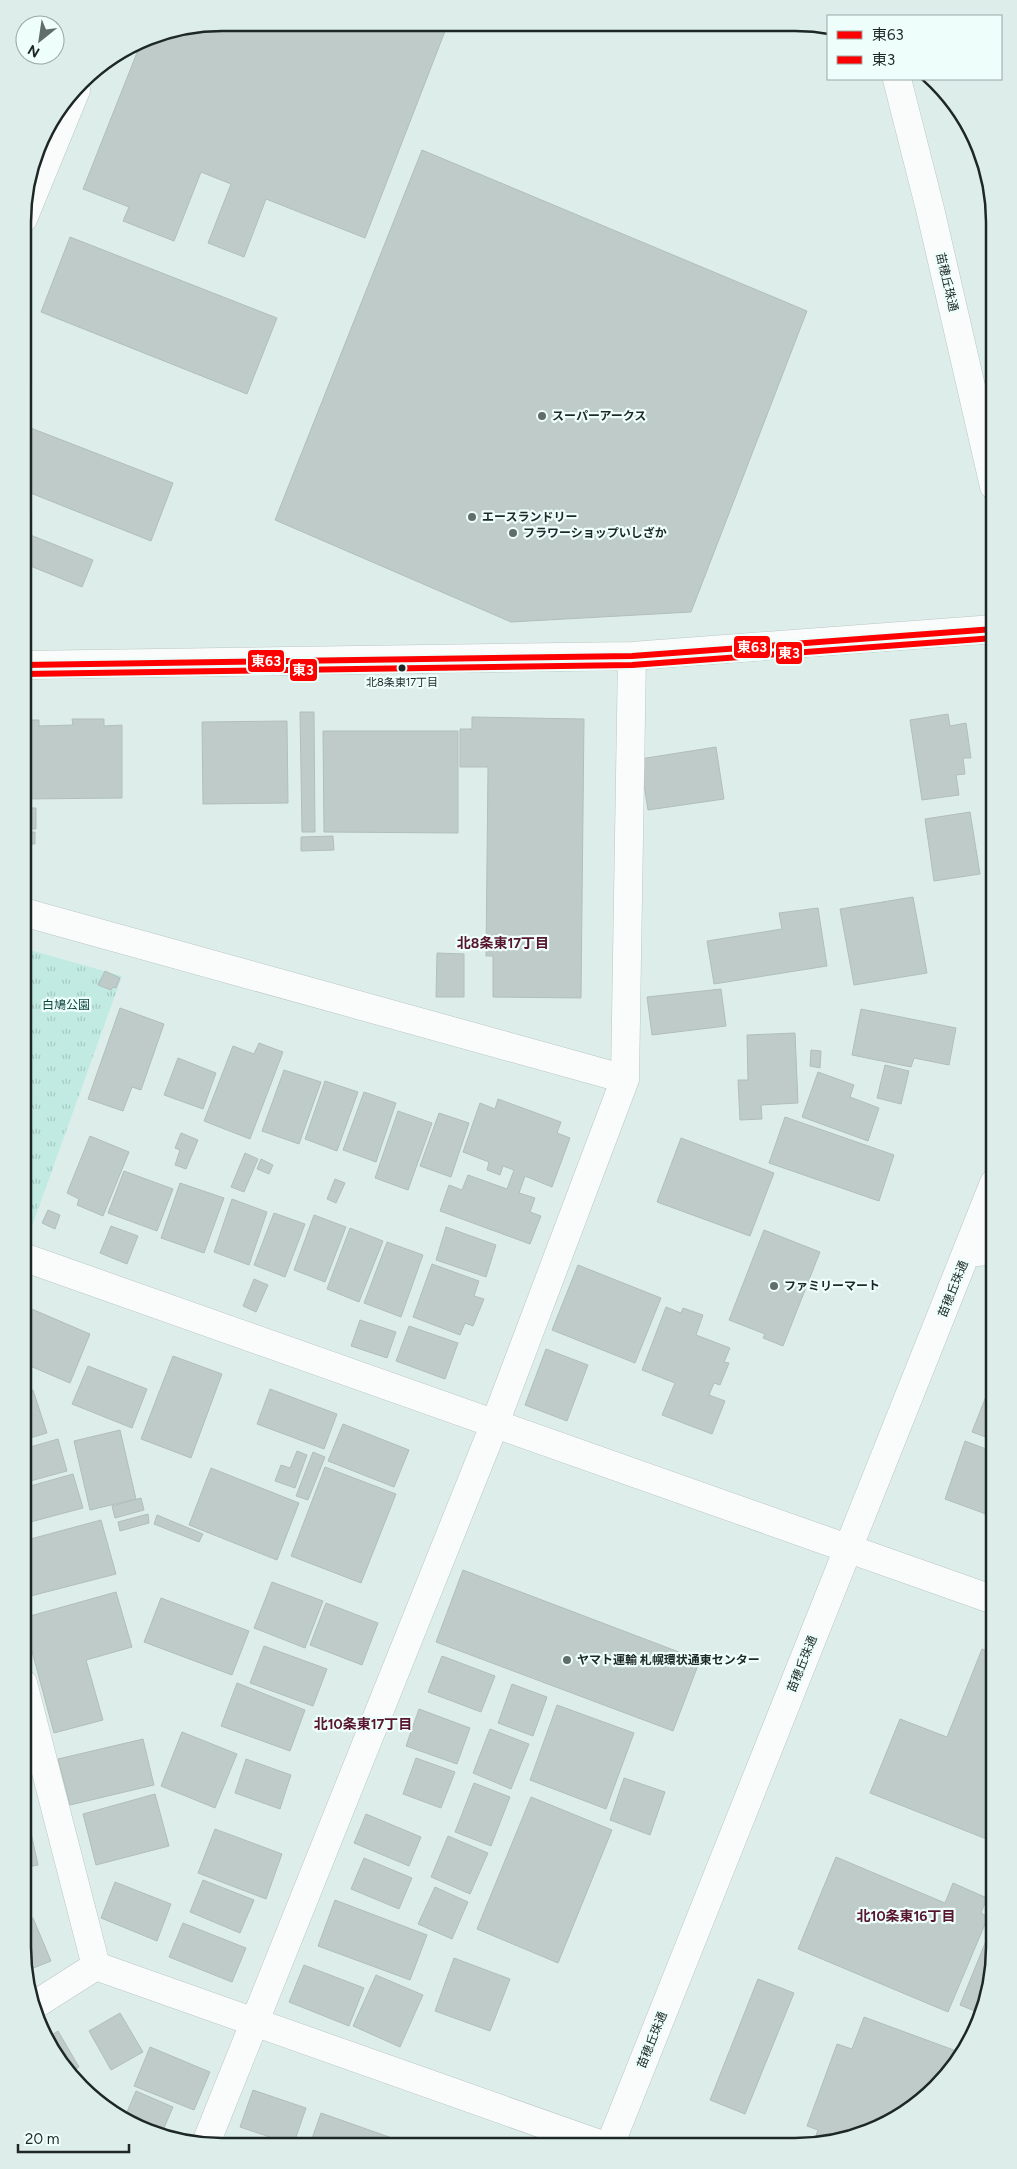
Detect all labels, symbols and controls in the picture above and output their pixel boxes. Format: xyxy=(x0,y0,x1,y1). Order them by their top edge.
north arrow xyxy=(15,15,65,65)
legend xyxy=(827,15,1002,80)
text: 東63 xyxy=(872,26,904,44)
text: N xyxy=(25,41,43,61)
text: 東3 xyxy=(872,51,895,69)
street label: 苗穂丘珠通 xyxy=(933,251,961,313)
place label: スーパーアークス xyxy=(552,409,646,423)
marker: スーパーアークス xyxy=(536,410,548,422)
place label: エースランドリー xyxy=(482,510,577,524)
marker: エースランドリー xyxy=(466,511,478,523)
place label: フラワーショップいしざか xyxy=(523,526,667,540)
marker: フラワーショップいしざか xyxy=(507,527,519,539)
line badge: 東63 xyxy=(733,635,771,659)
text: 東63 xyxy=(737,639,767,656)
line badge: 東3 xyxy=(775,641,803,665)
text: 東3 xyxy=(778,645,800,662)
line badge: 東63 xyxy=(247,649,285,673)
text: 東63 xyxy=(251,653,281,670)
line badge: 東3 xyxy=(289,658,318,682)
text: 東3 xyxy=(292,662,314,679)
marker: 北8条東17丁目 xyxy=(397,663,407,673)
place label: 北8条東17丁目 xyxy=(366,676,438,689)
district label: 北8条東17丁目 xyxy=(457,935,549,952)
park label: 白鳩公園 xyxy=(42,998,90,1012)
street label: 苗穂丘珠通 xyxy=(935,1259,971,1319)
place label: ファミリーマート xyxy=(784,1279,880,1293)
marker: ファミリーマート xyxy=(768,1280,780,1292)
street label: 苗穂丘珠通 xyxy=(784,1634,820,1694)
place label: ヤマト運輸 札幌環状通東センター xyxy=(577,1653,760,1667)
marker: ヤマト運輸 札幌環状通東センター xyxy=(561,1654,573,1666)
district label: 北10条東17丁目 xyxy=(314,1716,412,1733)
district label: 北10条東16丁目 xyxy=(856,1908,956,1925)
street label: 苗穂丘珠通 xyxy=(634,2010,670,2070)
scale bar xyxy=(18,2122,129,2154)
text: 20 m xyxy=(25,2130,59,2148)

